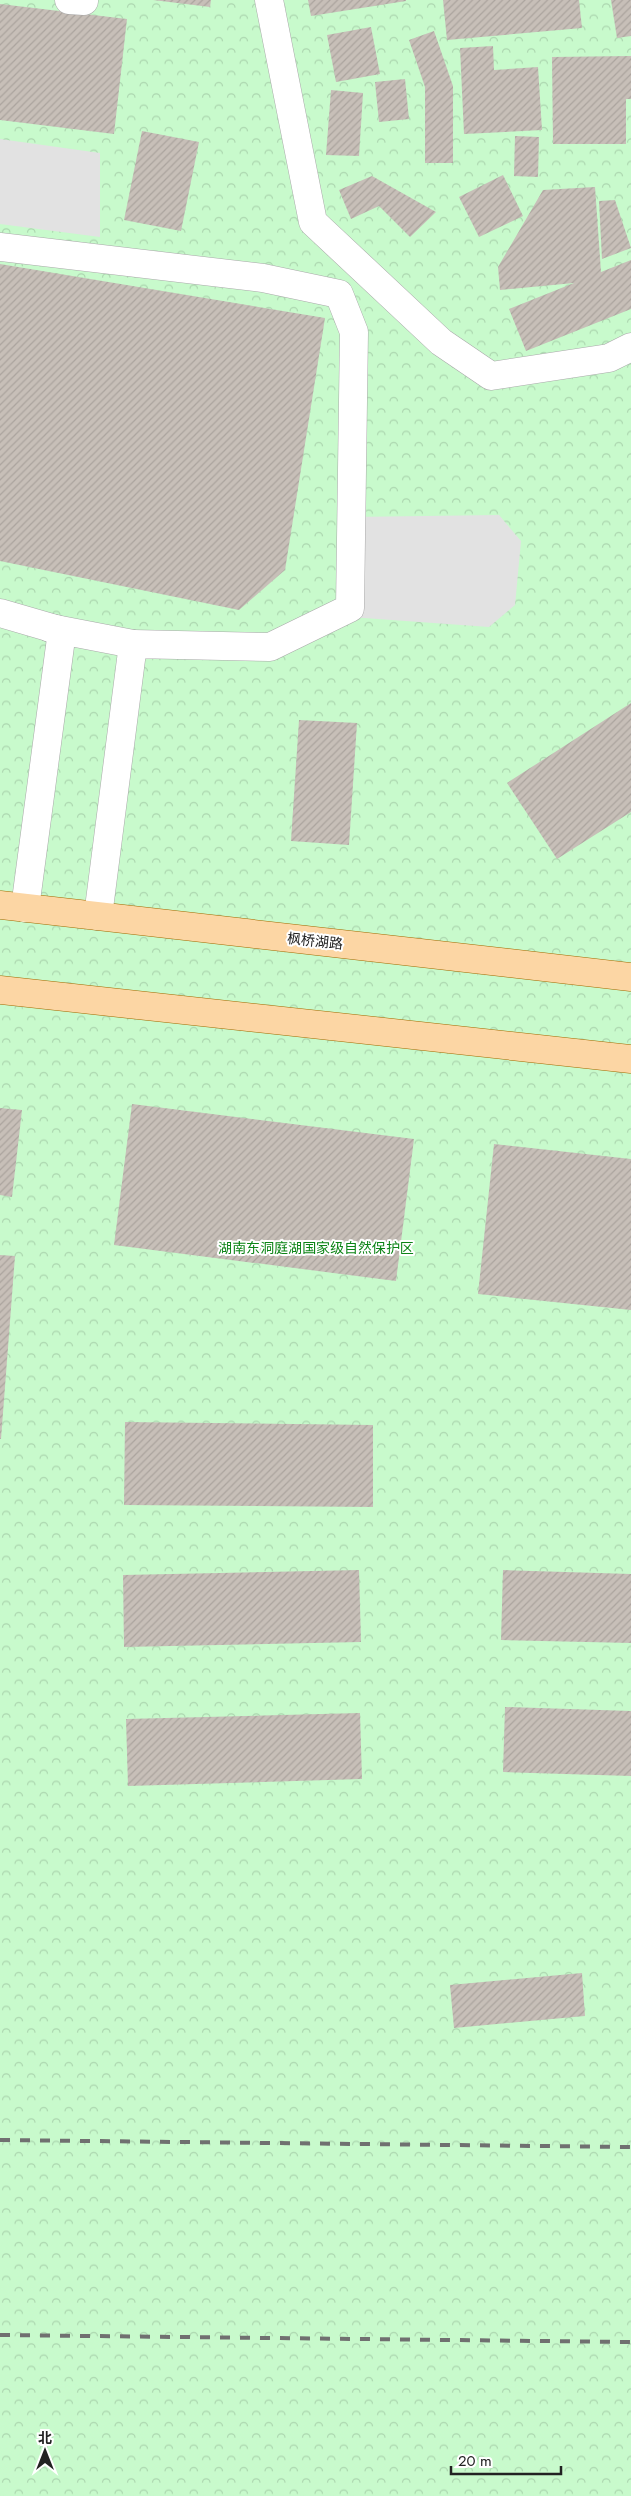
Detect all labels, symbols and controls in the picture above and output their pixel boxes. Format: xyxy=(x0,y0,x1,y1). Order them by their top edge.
street label: 枫桥湖路 xyxy=(286,928,344,954)
park label: 湖南东洞庭湖国家级自然保护区 xyxy=(218,1238,414,1258)
north arrow xyxy=(20,2426,70,2476)
text: 北 xyxy=(38,2428,52,2448)
scale bar xyxy=(451,2444,561,2476)
text: 20 m xyxy=(458,2450,492,2472)

